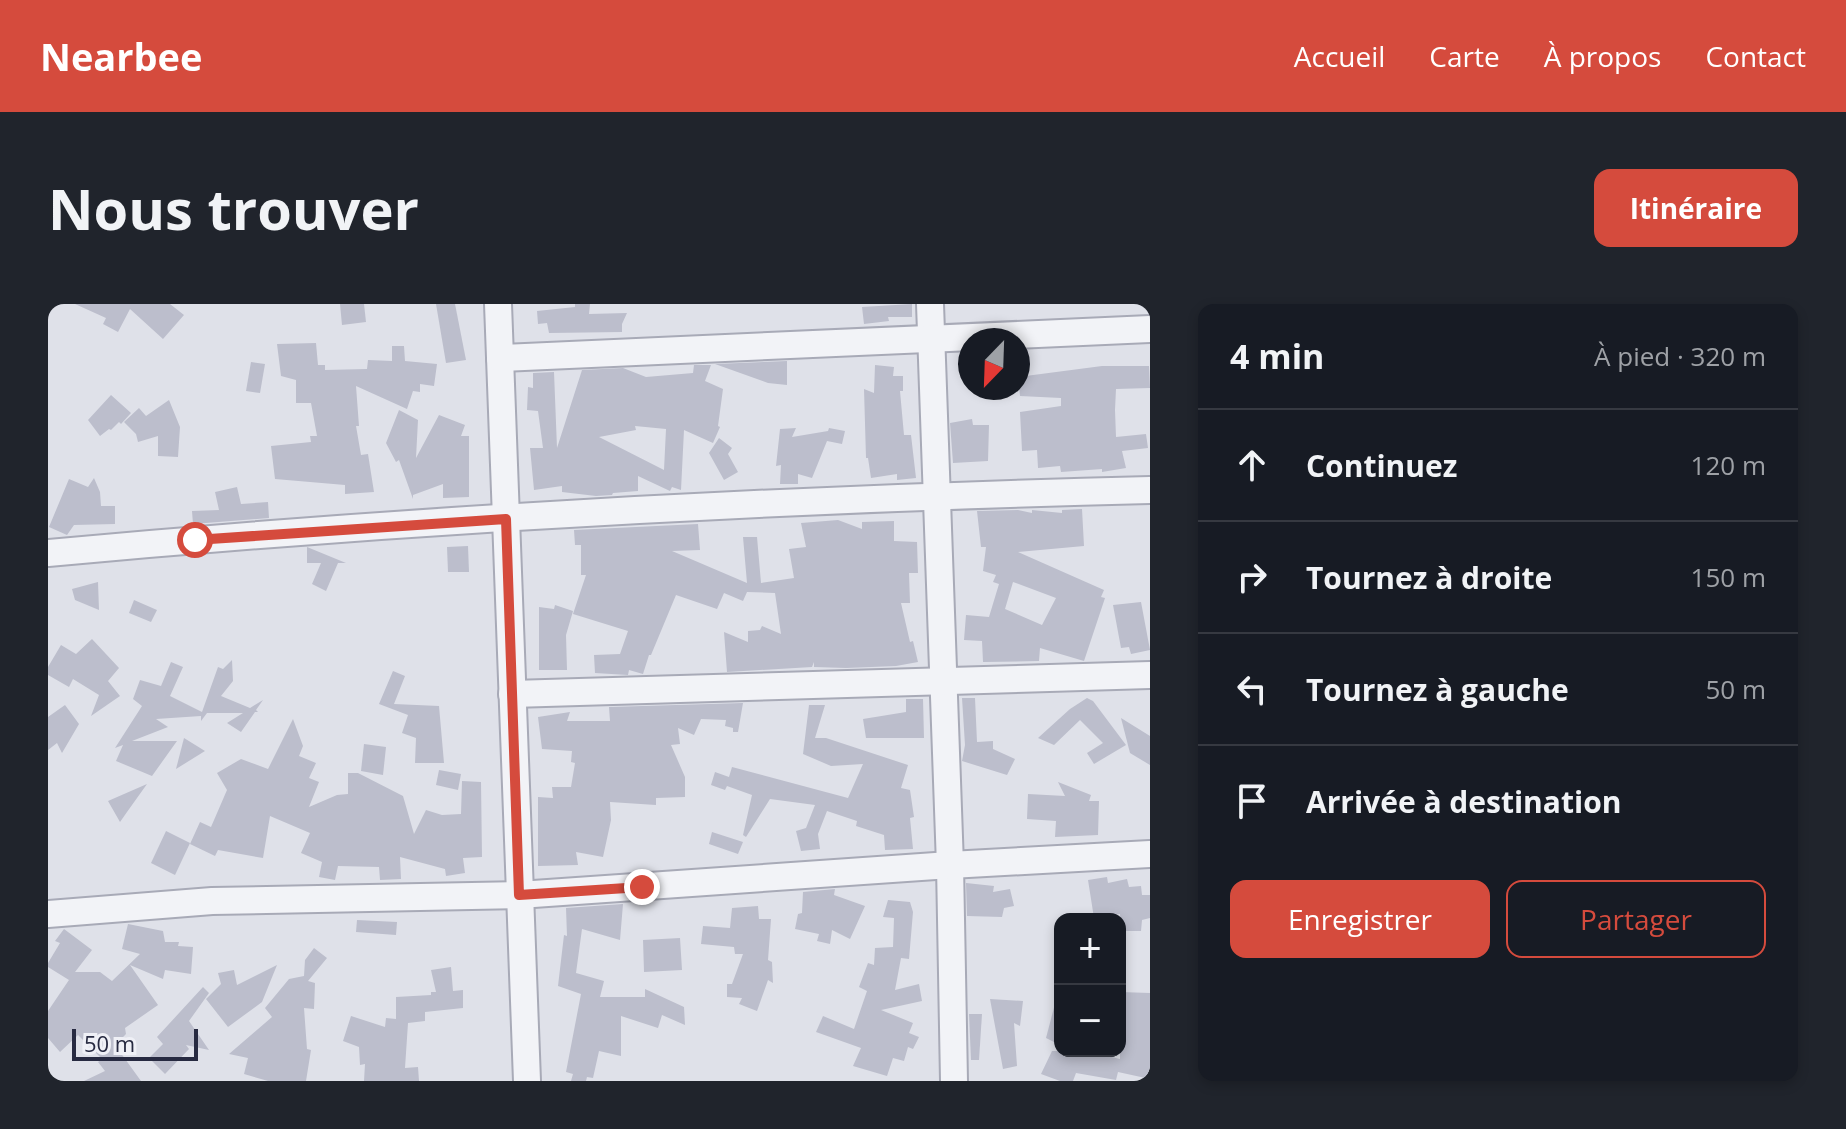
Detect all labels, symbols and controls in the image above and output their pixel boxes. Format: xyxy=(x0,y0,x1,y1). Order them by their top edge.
text: Nearbee xyxy=(40,30,203,82)
text: Accueil xyxy=(1294,37,1385,75)
text: Carte xyxy=(1429,37,1500,75)
text: À propos xyxy=(1544,37,1661,75)
text: Contact xyxy=(1705,37,1806,75)
button: Itinéraire xyxy=(1594,169,1798,247)
text: Nous trouver xyxy=(48,170,419,246)
north arrow xyxy=(958,328,1030,400)
text: 4 min xyxy=(1230,333,1324,379)
text: À pied · 320 m xyxy=(1594,338,1766,374)
icon: ahead xyxy=(1230,443,1274,487)
text: Continuez xyxy=(1306,445,1457,486)
text: 120 m xyxy=(1691,447,1766,483)
route start xyxy=(177,522,213,558)
icon: right xyxy=(1230,555,1274,599)
text: Tournez à droite xyxy=(1306,557,1552,598)
text: 150 m xyxy=(1691,559,1766,595)
icon: left xyxy=(1230,667,1274,711)
text: Tournez à gauche xyxy=(1306,669,1569,710)
text: 50 m xyxy=(1705,671,1766,707)
icon: arrive xyxy=(1230,779,1274,823)
text: Arrivée à destination xyxy=(1306,781,1621,822)
route end xyxy=(624,869,660,905)
button: Enregistrer xyxy=(1230,880,1490,958)
button: Partager xyxy=(1506,880,1766,958)
map controls xyxy=(1054,913,1126,1057)
button: + xyxy=(1054,913,1126,985)
button: − xyxy=(1054,985,1126,1057)
scale bar xyxy=(72,1025,198,1061)
text: 50 m xyxy=(84,1028,135,1058)

